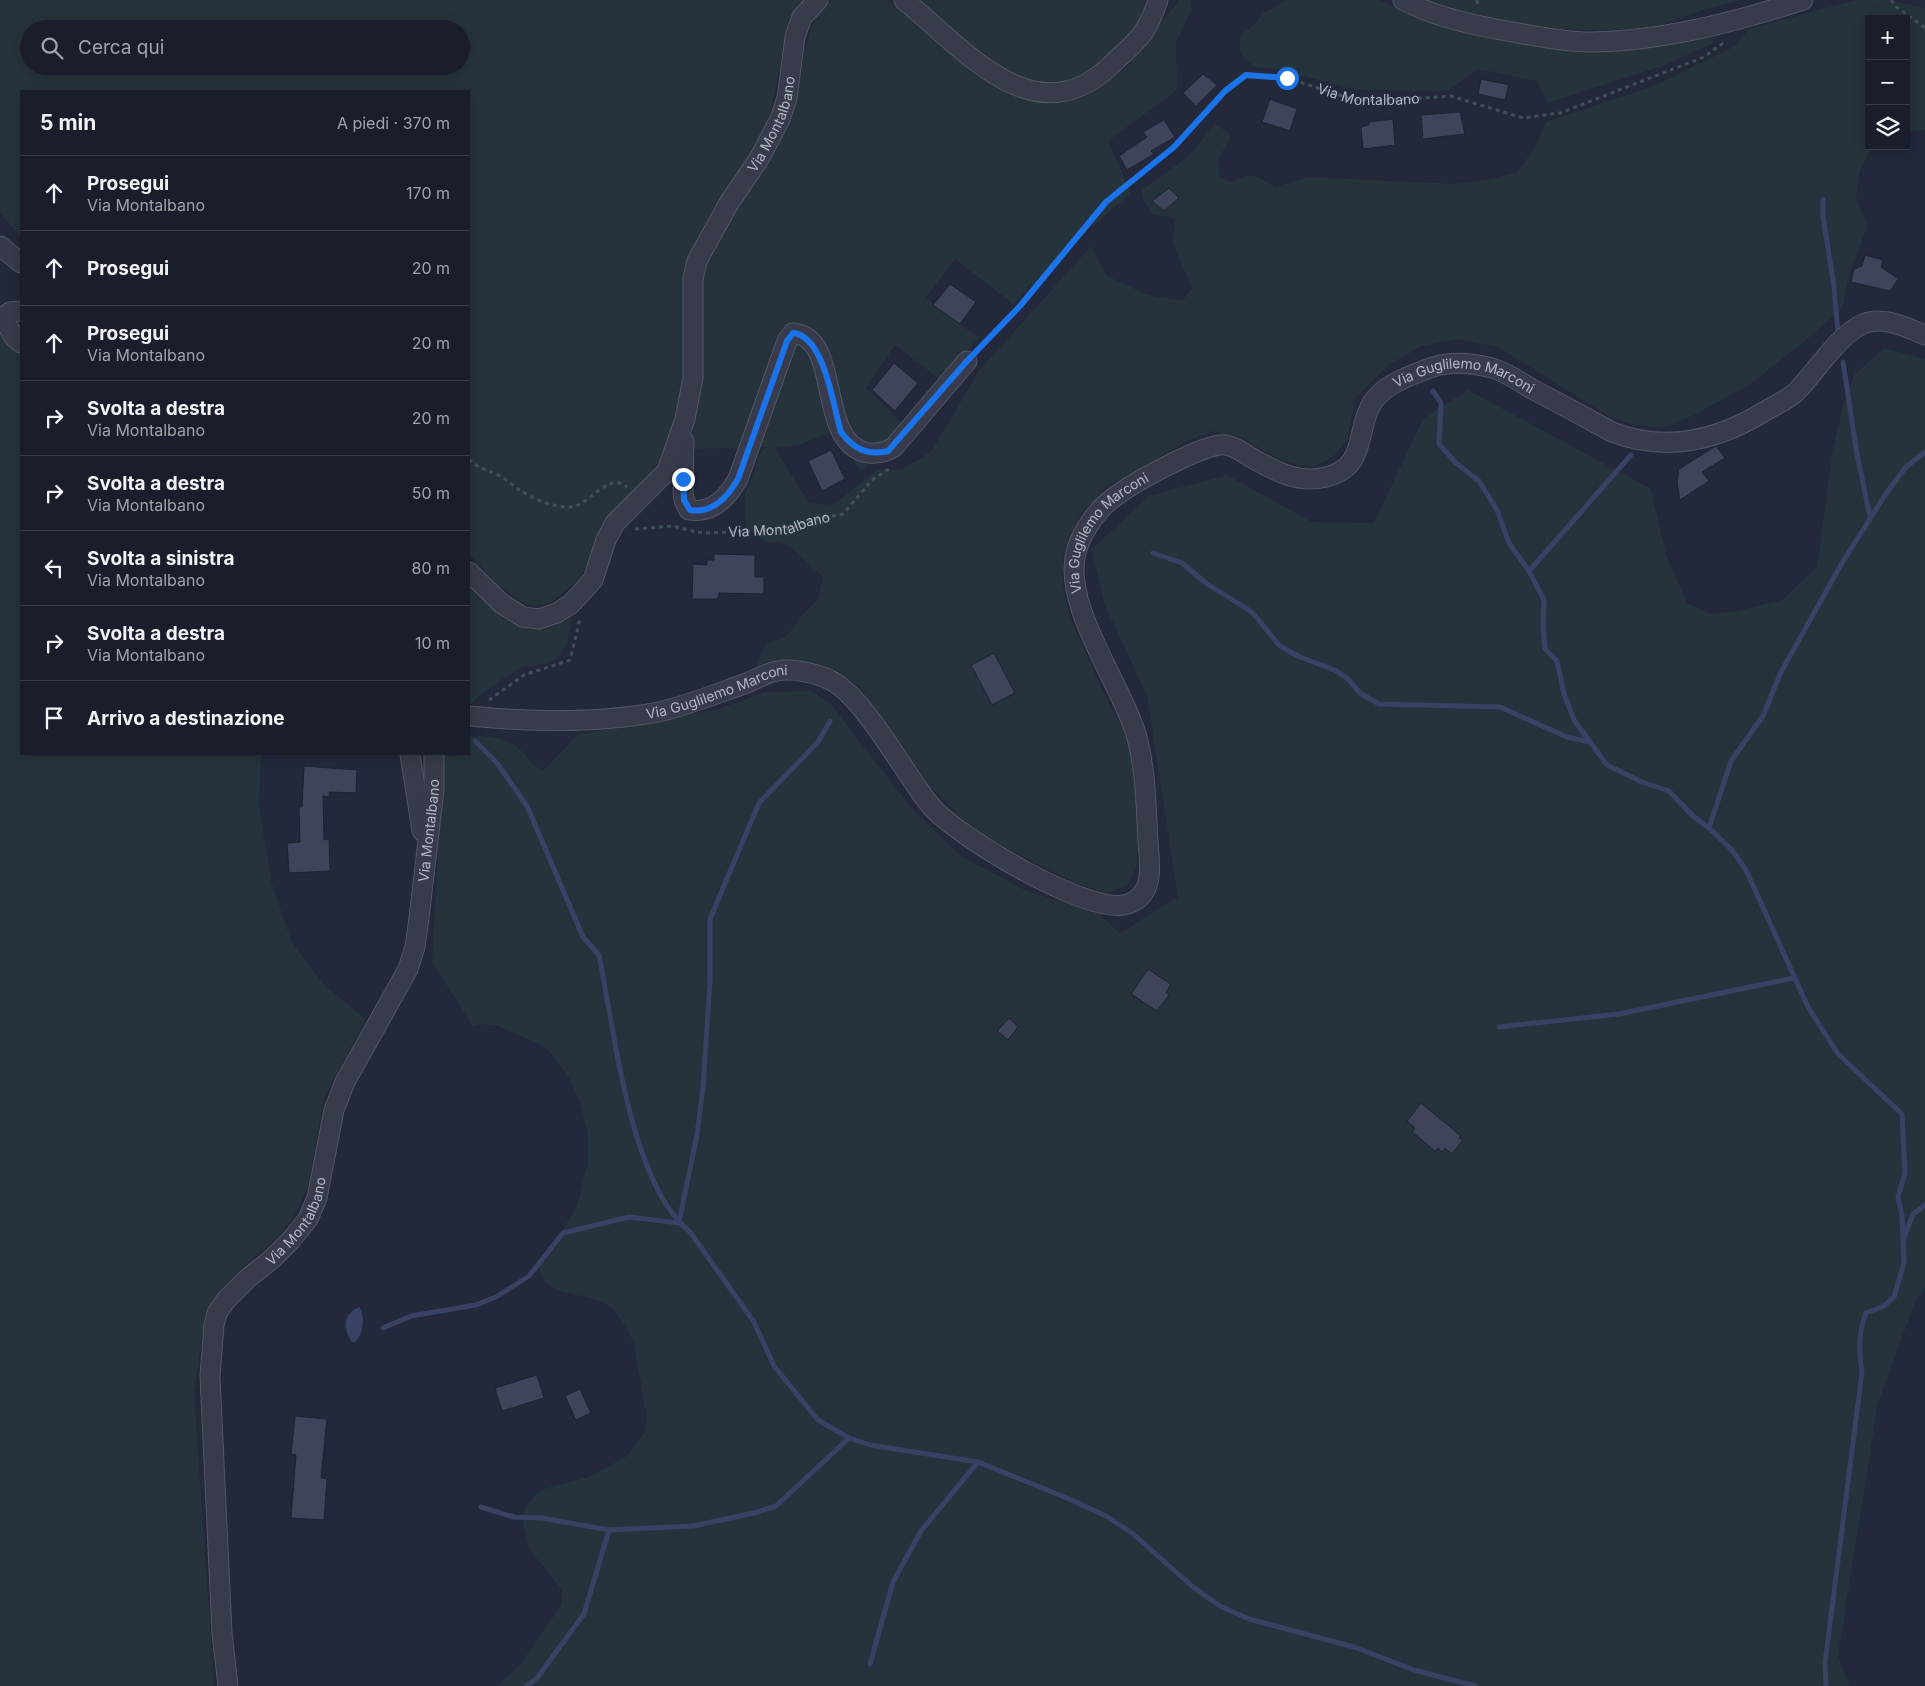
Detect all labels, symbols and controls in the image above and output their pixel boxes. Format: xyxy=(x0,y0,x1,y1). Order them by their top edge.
map controls xyxy=(1865,15,1910,150)
button: + xyxy=(1865,15,1910,60)
search box xyxy=(20,20,470,75)
icon: search xyxy=(38,34,66,62)
text: Cerca qui xyxy=(78,36,164,59)
button: − xyxy=(1865,60,1910,105)
route start xyxy=(1276,67,1299,90)
street label: Via Montalbano xyxy=(744,75,798,175)
street label: Via Montalbano xyxy=(1316,79,1420,108)
button: layers xyxy=(1865,105,1910,150)
text: 5 min xyxy=(40,110,96,135)
text: A piedi · 370 m xyxy=(337,113,450,133)
text: Prosegui xyxy=(87,172,169,195)
icon: ahead xyxy=(40,179,68,207)
text: 170 m xyxy=(406,183,450,203)
text: Via Montalbano xyxy=(87,195,205,215)
icon: ahead xyxy=(40,254,68,282)
text: Prosegui xyxy=(87,257,169,280)
text: 20 m xyxy=(412,258,450,278)
text: Prosegui xyxy=(87,322,169,345)
icon: ahead xyxy=(40,329,68,357)
text: 20 m xyxy=(412,333,450,353)
text: Via Montalbano xyxy=(87,345,205,365)
text: Via Guglilemo Marconi xyxy=(1390,354,1538,397)
street label: Via Guglilemo Marconi xyxy=(1388,379,1538,401)
text: Svolta a destra xyxy=(87,397,225,420)
icon: right xyxy=(40,404,68,432)
text: 20 m xyxy=(412,408,450,428)
text: Via Montalbano xyxy=(87,420,205,440)
route end xyxy=(672,468,695,491)
street label: Via Guglilemo Marconi xyxy=(1065,469,1151,595)
text: Svolta a destra xyxy=(87,472,225,495)
icon: right xyxy=(40,479,68,507)
text: 50 m xyxy=(412,483,450,503)
text: Via Montalbano xyxy=(87,495,205,515)
street label: Via Montalbano xyxy=(728,508,831,540)
text: Svolta a sinistra xyxy=(87,547,235,570)
icon: left xyxy=(40,554,68,582)
text: 80 m xyxy=(411,558,450,578)
text: Via Montalbano xyxy=(87,570,205,590)
text: Svolta a destra xyxy=(87,622,225,645)
icon: right xyxy=(40,629,68,657)
text: 10 m xyxy=(415,633,450,653)
text: Via Montalbano xyxy=(87,645,205,665)
street label: Via Guglilemo Marconi xyxy=(645,661,788,722)
icon: arrive xyxy=(40,704,68,732)
text: Arrivo a destinazione xyxy=(87,707,285,730)
street label: Via Montalbano xyxy=(414,779,442,883)
street label: Via Montalbano xyxy=(262,1175,329,1269)

